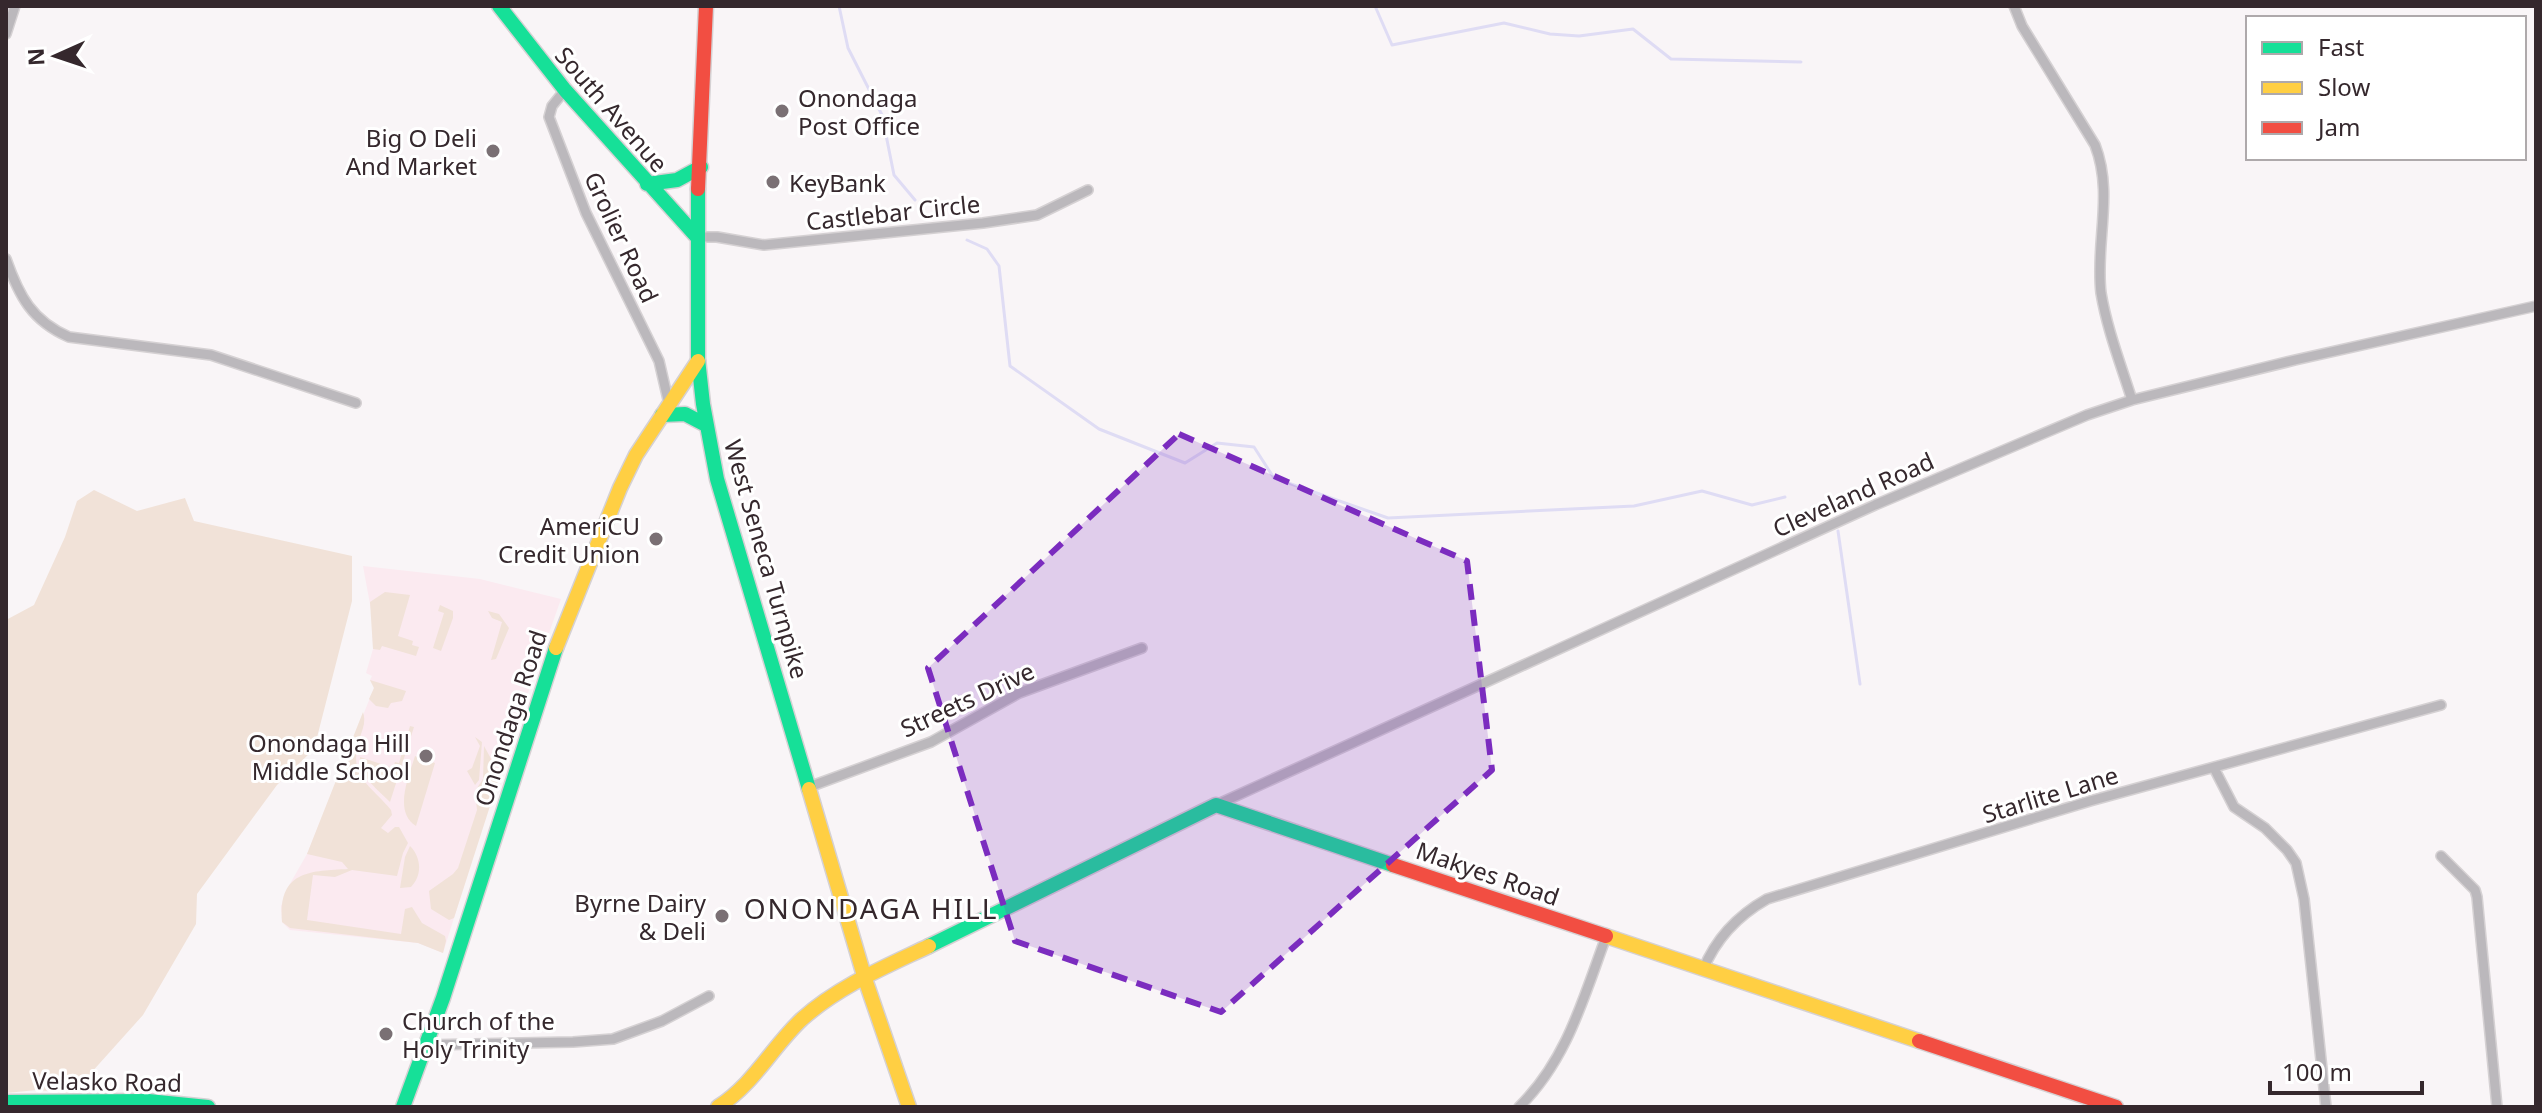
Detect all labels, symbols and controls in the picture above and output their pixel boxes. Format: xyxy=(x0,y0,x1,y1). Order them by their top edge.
north arrow xyxy=(16,16,96,96)
legend xyxy=(2246,16,2526,160)
text: Fast xyxy=(2318,30,2364,63)
street label: South Avenue xyxy=(548,39,676,179)
text: N xyxy=(20,47,50,67)
text: Slow xyxy=(2318,70,2370,103)
place label: Onondaga Post Office xyxy=(798,81,920,142)
marker: Onondaga Post Office xyxy=(773,102,791,120)
text: Jam xyxy=(2316,110,2360,143)
place label: Big O Deli And Market xyxy=(346,121,477,182)
marker: Big O Deli And Market xyxy=(484,142,502,160)
street label: Grolier Road xyxy=(577,166,667,308)
place label: KeyBank xyxy=(789,166,886,199)
marker: KeyBank xyxy=(764,173,782,191)
street label: Castlebar Circle xyxy=(804,186,982,238)
street label: West Seneca Turnpike xyxy=(717,436,817,682)
street label: Cleveland Road xyxy=(1767,444,1939,544)
place label: AmeriCU Credit Union xyxy=(498,509,640,570)
marker: AmeriCU Credit Union xyxy=(647,530,665,548)
street label: Onondaga Road xyxy=(466,626,554,810)
street label: Streets Drive xyxy=(895,654,1039,744)
place label: Onondaga Hill Middle School xyxy=(248,726,410,787)
marker: Onondaga Hill Middle School xyxy=(417,747,435,765)
street label: Starlite Lane xyxy=(1978,758,2122,830)
street label: Makyes Road xyxy=(1412,833,1564,913)
place label: Byrne Dairy & Deli xyxy=(574,886,707,947)
district label: ONONDAGA HILL xyxy=(744,889,998,927)
marker: Byrne Dairy & Deli xyxy=(713,907,731,925)
place label: Church of the Holy Trinity xyxy=(402,1004,555,1065)
marker: Church of the Holy Trinity xyxy=(377,1025,395,1043)
scale bar xyxy=(2270,1045,2422,1095)
text: 100 m xyxy=(2282,1055,2352,1088)
street label: Velasko Road xyxy=(32,1063,182,1099)

